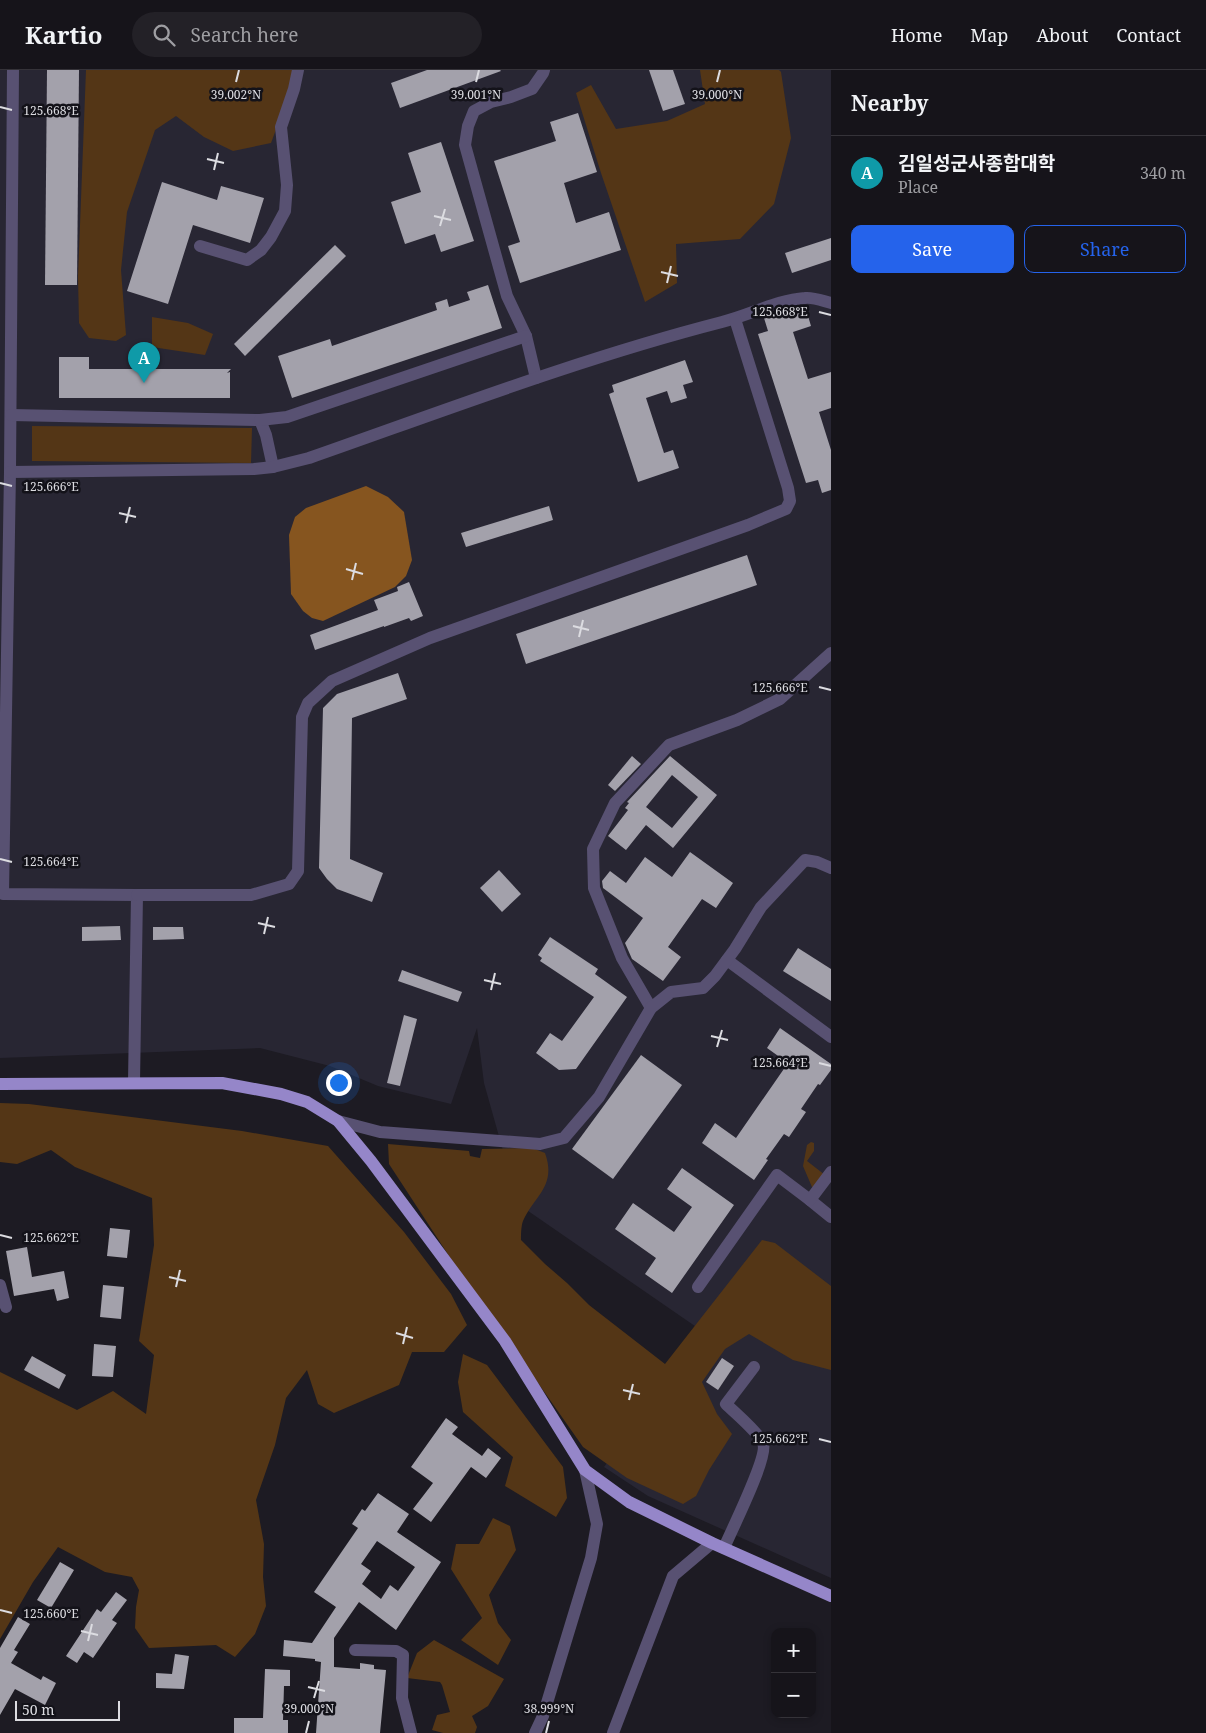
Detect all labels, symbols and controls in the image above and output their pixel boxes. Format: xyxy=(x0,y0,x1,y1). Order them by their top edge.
search box xyxy=(132,12,482,57)
text: Kartio xyxy=(25,18,102,51)
icon: search xyxy=(150,21,178,49)
text: Search here xyxy=(190,22,298,48)
text: Home xyxy=(891,23,942,47)
text: Map xyxy=(970,23,1008,47)
text: About xyxy=(1036,23,1088,47)
text: Contact xyxy=(1116,23,1181,47)
text: 39.002°N xyxy=(211,86,261,103)
text: 39.001°N xyxy=(451,86,501,103)
text: 39.000°N xyxy=(692,86,742,103)
text: Nearby xyxy=(851,89,929,117)
text: 125.668°E xyxy=(23,102,79,119)
text: 김일성군사종합대학 xyxy=(898,150,1055,176)
text: A xyxy=(861,162,873,184)
text: 340 m xyxy=(1140,162,1186,184)
text: Place xyxy=(898,176,938,198)
button: Save xyxy=(851,225,1014,273)
button: Share xyxy=(1024,225,1186,273)
text: 125.668°E xyxy=(752,303,808,320)
pin: A xyxy=(128,342,160,383)
text: 125.666°E xyxy=(23,478,79,495)
text: 125.666°E xyxy=(752,679,808,696)
text: 125.664°E xyxy=(23,853,79,870)
text: 125.664°E xyxy=(752,1054,808,1071)
your location xyxy=(326,1070,352,1096)
text: 125.662°E xyxy=(23,1229,79,1246)
text: 125.662°E xyxy=(752,1430,808,1447)
text: 125.660°E xyxy=(23,1605,79,1622)
map controls xyxy=(771,1628,816,1718)
button: + xyxy=(771,1628,816,1673)
button: − xyxy=(771,1673,816,1718)
scale bar xyxy=(15,1698,120,1721)
text: 50 m xyxy=(22,1700,55,1719)
text: 39.000°N xyxy=(284,1700,334,1717)
text: 38.999°N xyxy=(524,1700,574,1717)

